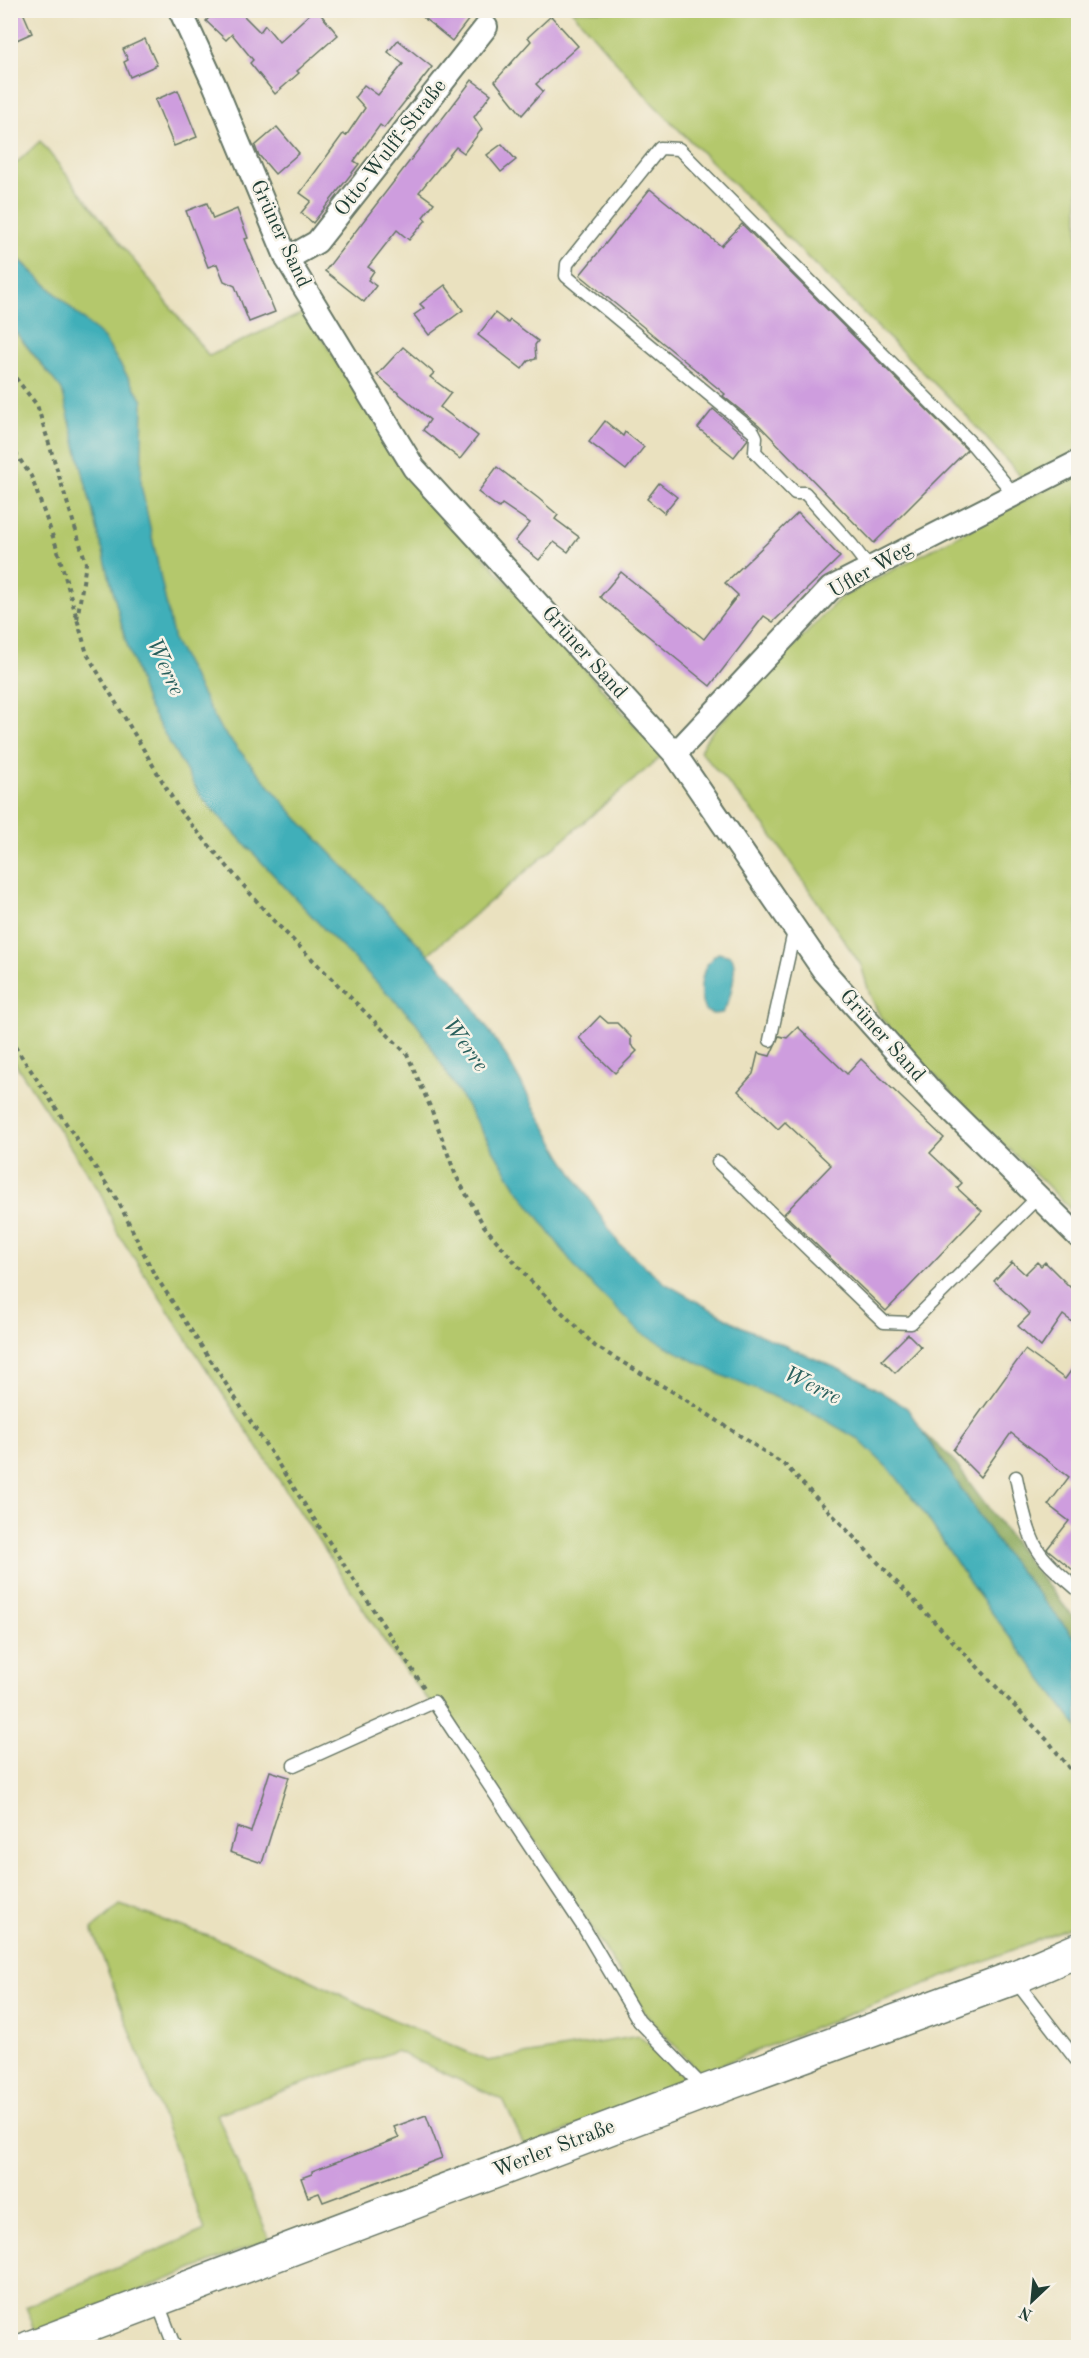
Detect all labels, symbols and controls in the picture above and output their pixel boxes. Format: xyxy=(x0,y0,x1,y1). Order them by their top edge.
street label: Otto-Wulff-Straße xyxy=(331,75,451,221)
street label: Grüner Sand xyxy=(246,177,314,291)
street label: Ufler Weg xyxy=(825,537,917,602)
street label: Grüner Sand xyxy=(537,603,631,703)
water label: Werre xyxy=(142,635,188,699)
street label: Grüner Sand xyxy=(835,986,929,1086)
water label: Werre xyxy=(438,1014,492,1076)
water label: Werre xyxy=(780,1363,844,1409)
street label: Werler Straße xyxy=(490,2116,618,2182)
north arrow xyxy=(1002,2271,1062,2331)
text: N xyxy=(1017,2302,1035,2323)

